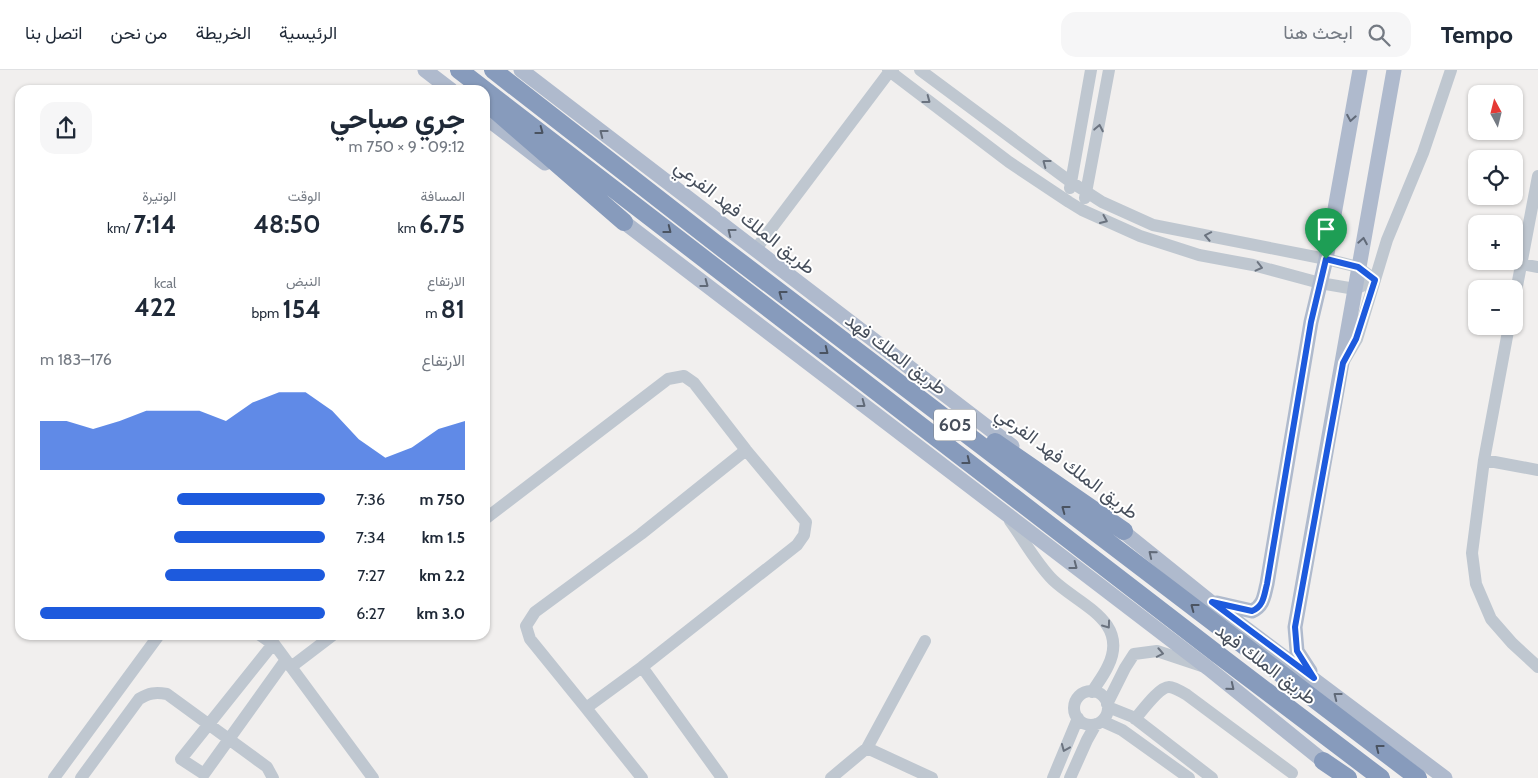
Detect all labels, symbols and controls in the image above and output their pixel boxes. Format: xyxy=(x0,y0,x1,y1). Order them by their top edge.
search box xyxy=(1061,12,1411,57)
text: Tempo xyxy=(1441,20,1513,49)
text: ابحث هنا xyxy=(1283,21,1353,44)
icon: search xyxy=(1365,21,1393,49)
text: اتصل بنا xyxy=(25,22,82,44)
text: من نحن xyxy=(110,22,167,44)
text: الخريطة xyxy=(195,22,251,44)
text: الرئيسية xyxy=(279,22,337,44)
north arrow xyxy=(1468,85,1522,140)
map controls xyxy=(1468,85,1523,335)
one-way arrow xyxy=(921,94,930,102)
text: جري صباحي xyxy=(330,101,465,135)
button: share xyxy=(40,102,92,154)
one-way arrow xyxy=(1346,114,1357,122)
one-way arrow xyxy=(1093,124,1103,133)
one-way arrow xyxy=(534,126,543,134)
one-way arrow xyxy=(599,130,609,139)
text: 09:12 · 9 × 750 m xyxy=(348,137,465,156)
button: locate xyxy=(1468,150,1523,205)
street label: طريق الملك فهد الفرعي xyxy=(667,155,820,282)
one-way arrow xyxy=(1043,161,1052,169)
text: الوتيرة xyxy=(142,187,176,205)
text: الوقت xyxy=(288,187,321,205)
text: المسافة xyxy=(421,187,465,205)
pin xyxy=(1305,208,1347,259)
text: 7:14 xyxy=(133,209,176,239)
text: 48:50 xyxy=(253,209,321,239)
text: 6.75 xyxy=(419,209,465,239)
one-way arrow xyxy=(1099,214,1108,225)
icon: arrive xyxy=(1312,215,1340,243)
button: + xyxy=(1468,215,1523,270)
text: /km xyxy=(107,219,133,237)
text: km xyxy=(398,219,419,237)
one-way arrow xyxy=(663,225,672,234)
one-way arrow xyxy=(728,230,737,238)
one-way arrow xyxy=(1203,231,1212,241)
one-way arrow xyxy=(1357,236,1367,245)
one-way arrow xyxy=(1255,261,1264,272)
text: النبض xyxy=(286,272,321,290)
text: الارتفاع xyxy=(427,272,465,290)
text: kcal xyxy=(154,274,176,292)
one-way arrow xyxy=(699,278,709,287)
button: − xyxy=(1468,280,1523,335)
one-way arrow xyxy=(778,291,788,300)
text: 422 xyxy=(134,292,176,322)
text: 154 xyxy=(282,294,321,324)
text: 81 xyxy=(441,294,465,324)
text: bpm xyxy=(251,304,282,322)
text: m xyxy=(425,304,441,322)
street label: طريق الملك فهد xyxy=(841,308,951,400)
one-way arrow xyxy=(819,345,829,354)
text: 176–183 m xyxy=(40,350,112,369)
text: الارتفاع xyxy=(422,351,465,370)
one-way arrow xyxy=(856,398,866,407)
street label: طريق الملك فهد الفرعي xyxy=(989,402,1143,527)
road number: 605 xyxy=(934,410,976,440)
one-way arrow xyxy=(961,455,971,464)
text: 7:36 xyxy=(356,490,385,509)
text: 750 m xyxy=(419,490,465,509)
one-way arrow xyxy=(1062,506,1071,514)
text: 7:34 xyxy=(356,528,385,547)
text: 1.5 km xyxy=(422,528,465,547)
one-way arrow xyxy=(1149,551,1158,560)
one-way arrow xyxy=(1068,561,1077,569)
text: 7:27 xyxy=(357,566,385,585)
text: 2.2 km xyxy=(419,566,465,585)
text: 6:27 xyxy=(356,604,385,623)
text: 3.0 km xyxy=(416,604,465,623)
one-way arrow xyxy=(1190,604,1200,613)
street label: طريق الملك فهد xyxy=(1211,618,1321,710)
one-way arrow xyxy=(1101,619,1110,629)
one-way arrow xyxy=(1156,648,1165,658)
one-way arrow xyxy=(1225,681,1234,689)
one-way arrow xyxy=(1334,693,1343,701)
one-way arrow xyxy=(1061,743,1071,752)
one-way arrow xyxy=(1376,745,1385,753)

